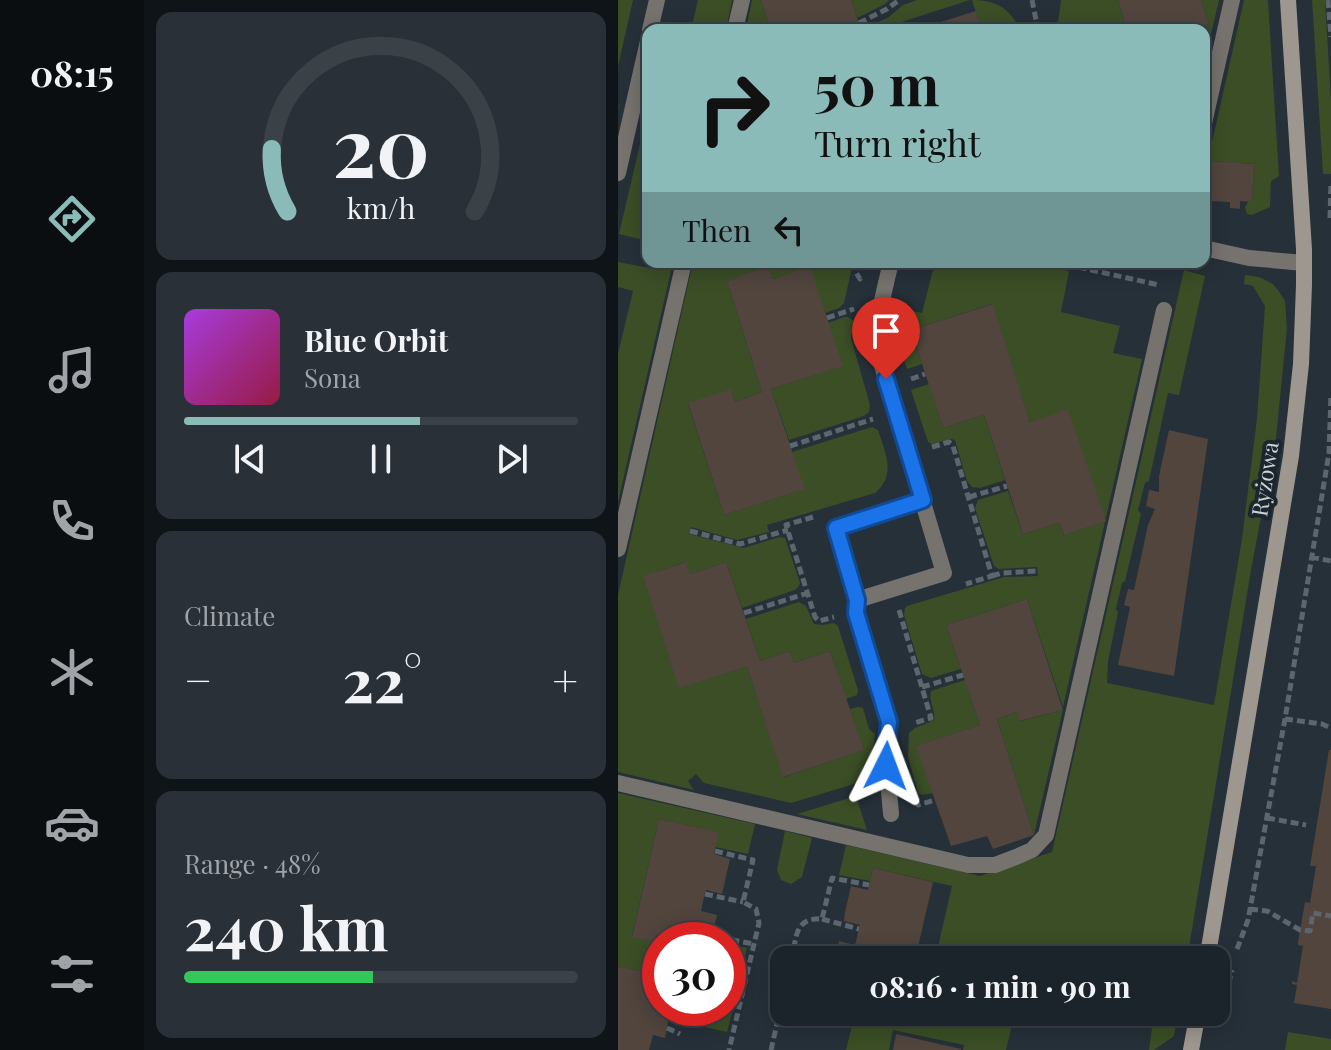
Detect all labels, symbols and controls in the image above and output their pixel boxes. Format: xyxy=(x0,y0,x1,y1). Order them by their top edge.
text: 50 m xyxy=(814,46,940,121)
text: 08:15 xyxy=(30,48,114,96)
icon: right xyxy=(682,56,786,160)
text: 20 xyxy=(332,87,430,198)
text: Turn right xyxy=(814,118,981,166)
text: km/h xyxy=(347,188,415,226)
icon: directions xyxy=(44,191,100,247)
icon: left xyxy=(767,208,811,252)
text: Then xyxy=(682,210,751,250)
pin xyxy=(852,297,920,379)
icon: arrive xyxy=(864,309,908,353)
text: Blue Orbit xyxy=(304,320,448,360)
icon: music xyxy=(44,342,100,398)
text: Sona xyxy=(304,360,361,395)
icon: previous xyxy=(228,437,272,481)
icon: pause xyxy=(359,437,403,481)
icon: next xyxy=(490,437,534,481)
street label: Ryżowa xyxy=(1243,439,1285,518)
icon: phone xyxy=(44,493,100,549)
text: Climate xyxy=(184,598,275,633)
text: 22° xyxy=(342,638,422,718)
icon: climate xyxy=(44,644,100,700)
text: − xyxy=(184,649,212,708)
text: + xyxy=(552,649,578,708)
position arrow xyxy=(844,724,928,808)
icon: car xyxy=(44,795,100,851)
text: Range · 48% xyxy=(184,846,321,881)
text: 240 km xyxy=(184,886,388,966)
speed limit sign: 30 xyxy=(642,922,746,1026)
icon: filters xyxy=(44,946,100,1002)
text: 08:16 · 1 min · 90 m xyxy=(869,966,1131,1006)

